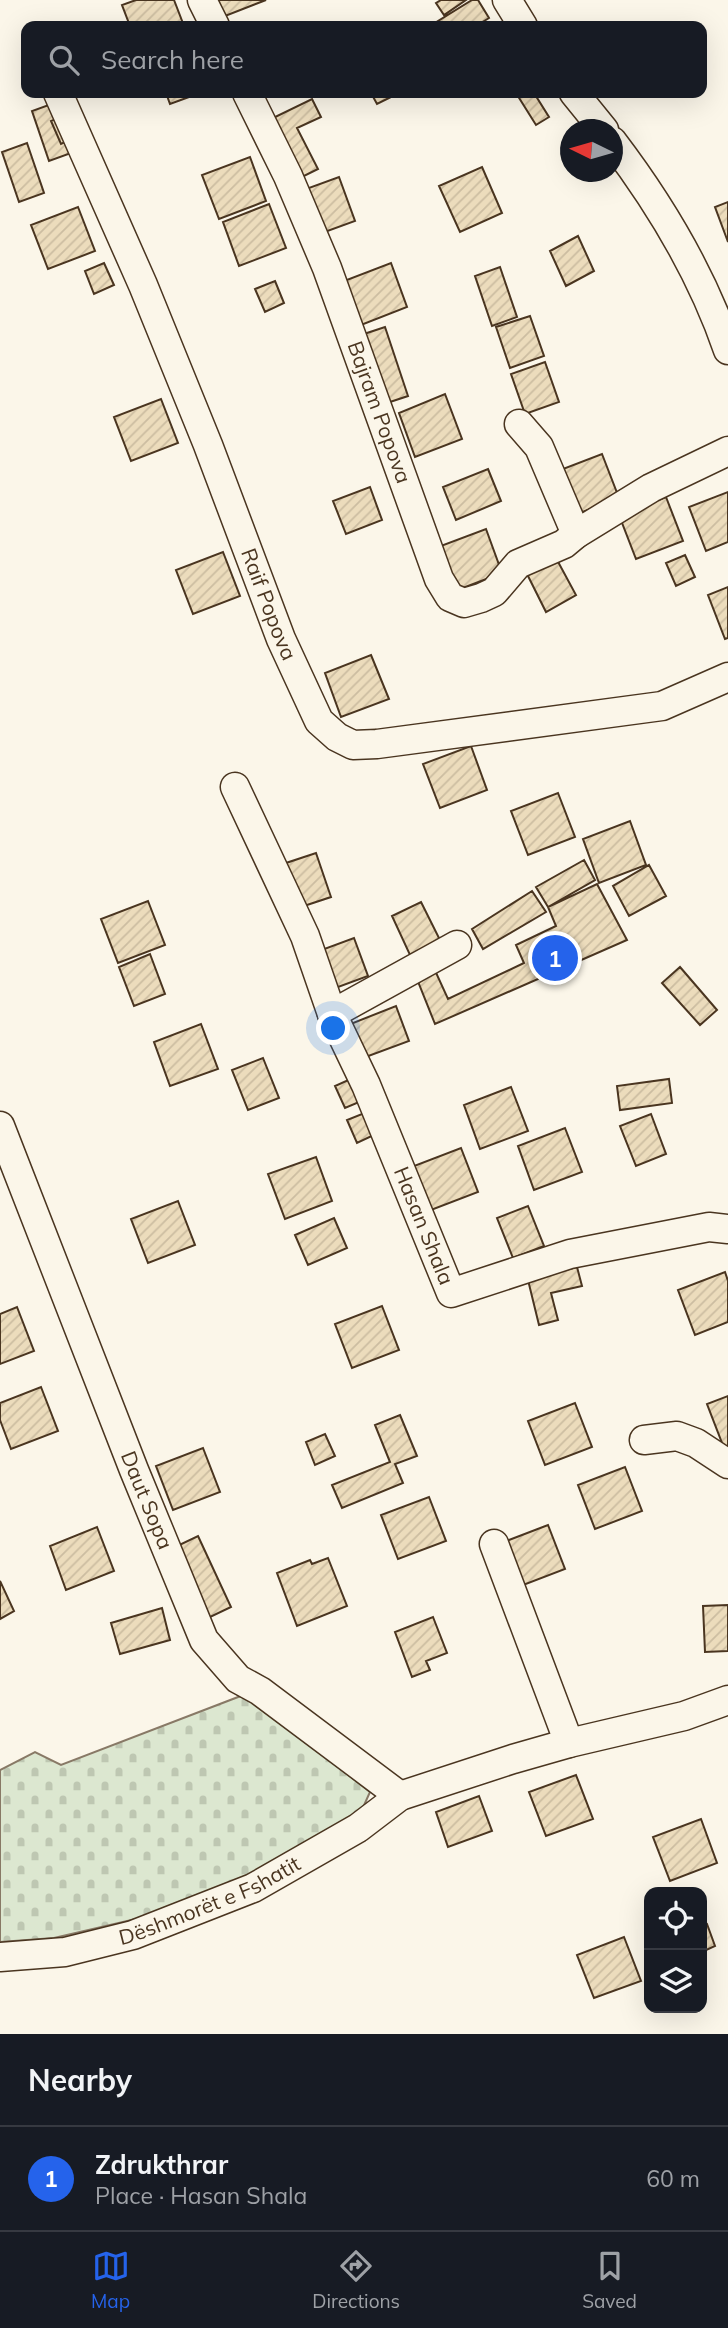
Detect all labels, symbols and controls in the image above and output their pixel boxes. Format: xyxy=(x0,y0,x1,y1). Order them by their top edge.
search box xyxy=(21,21,707,98)
icon: search xyxy=(45,41,83,79)
text: Search here xyxy=(101,43,244,76)
north arrow xyxy=(560,119,623,182)
street label: Bajram Popova xyxy=(342,337,417,487)
street label: Raif Popova xyxy=(236,544,303,664)
pin: 1 xyxy=(532,932,578,984)
your location xyxy=(316,1011,350,1045)
street label: Hasan Shala xyxy=(389,1163,460,1288)
street label: Daut Sopa xyxy=(116,1447,179,1553)
street label: Dëshmorët e Fshatit xyxy=(116,1850,305,1950)
map controls xyxy=(644,1887,707,2013)
button: locate xyxy=(644,1887,707,1950)
button: layers xyxy=(644,1950,707,2013)
text: Nearby xyxy=(28,2061,132,2099)
text: Zdrukthrar xyxy=(95,2148,228,2181)
text: 1 xyxy=(44,2164,58,2193)
text: 60 m xyxy=(646,2164,700,2193)
text: Place · Hasan Shala xyxy=(95,2181,307,2210)
tab: Map xyxy=(91,2247,130,2313)
tab: Directions xyxy=(312,2247,400,2313)
tab: Saved xyxy=(582,2247,637,2313)

